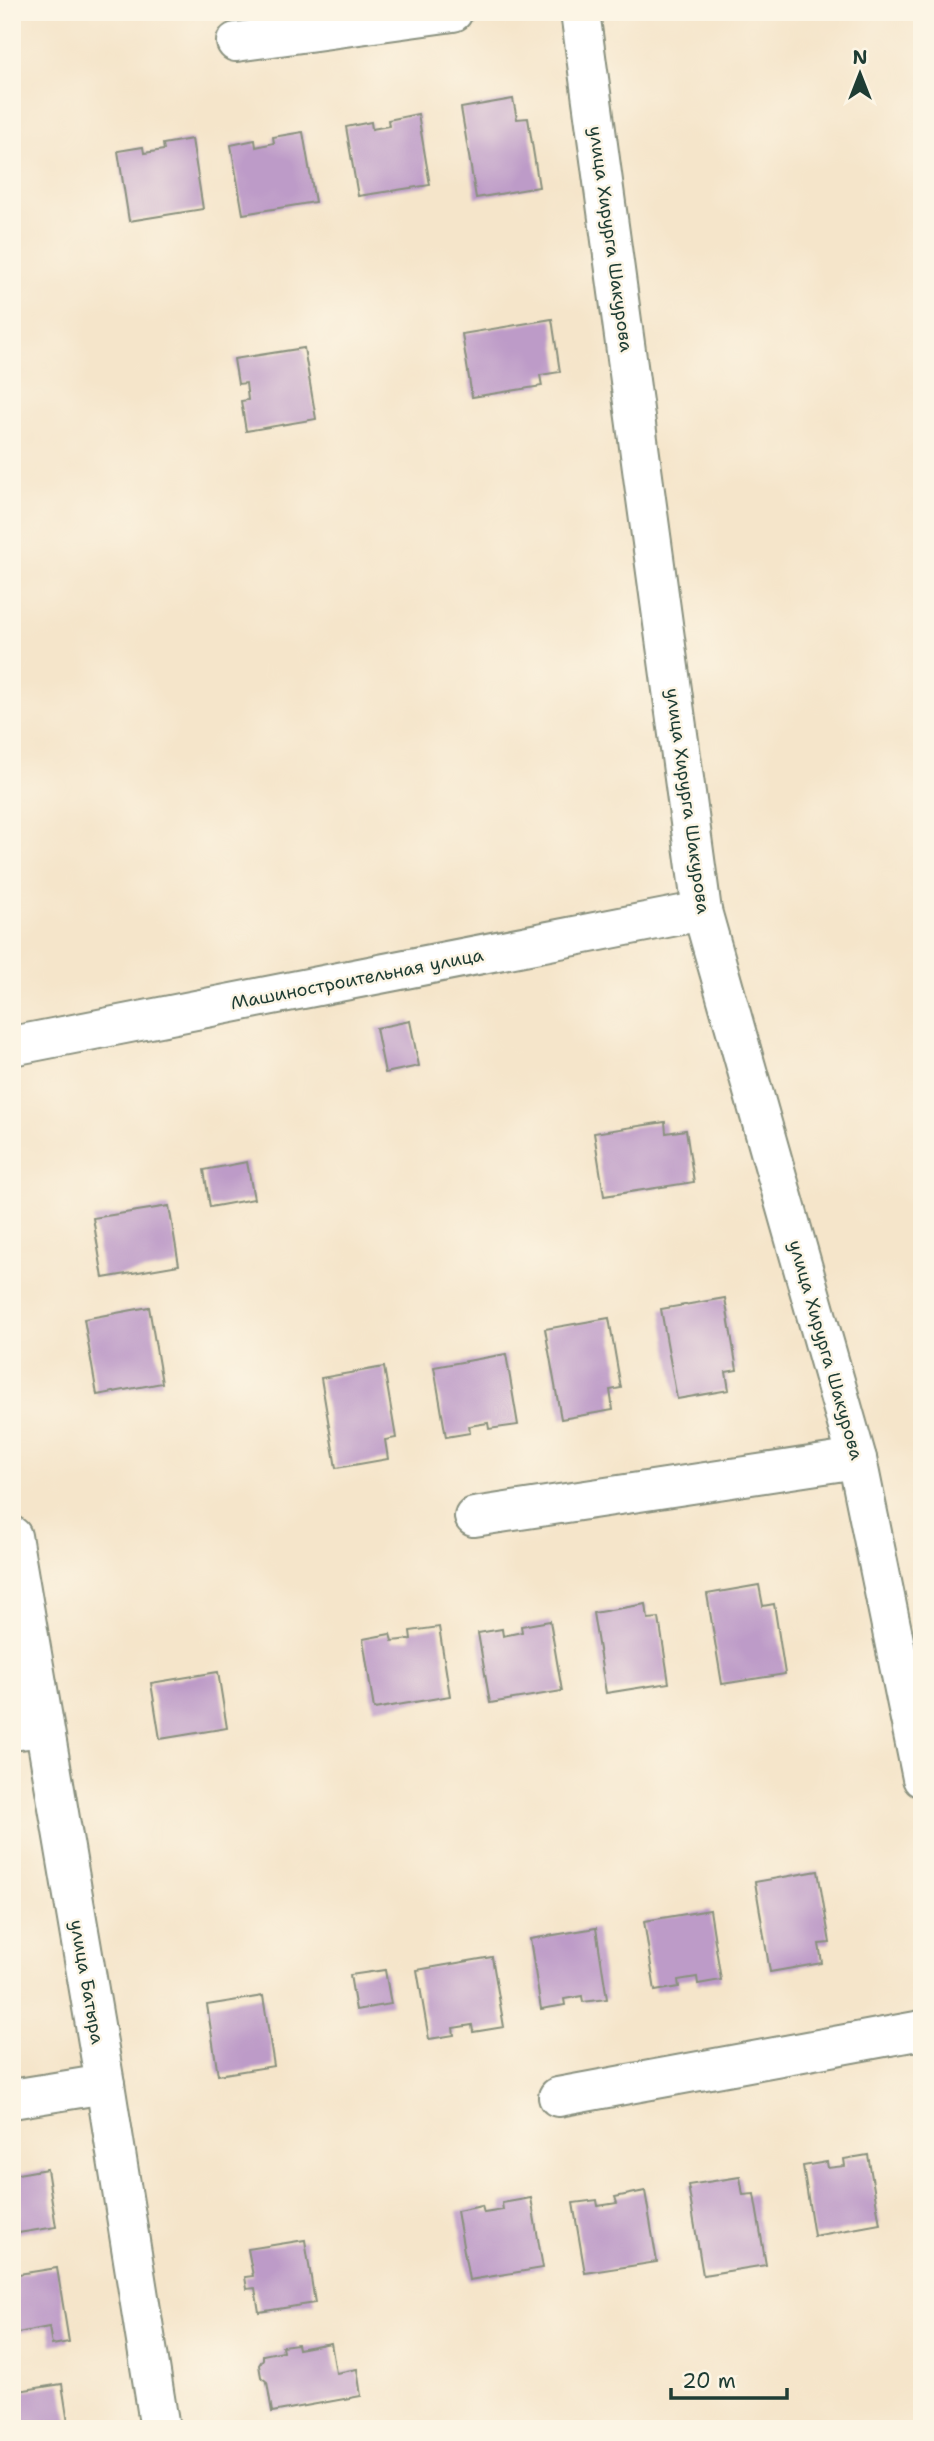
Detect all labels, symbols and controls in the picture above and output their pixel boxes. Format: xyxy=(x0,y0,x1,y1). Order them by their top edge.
north arrow xyxy=(825,38,895,108)
text: N xyxy=(852,45,868,70)
street label: улица Хирурга Шакурова xyxy=(583,125,639,353)
street label: улица Хирурга Шакурова xyxy=(660,687,716,915)
street label: Машиностроительная улица xyxy=(229,943,485,1015)
street label: улица Хирурга Шакурова xyxy=(783,1237,869,1463)
street label: улица Батыра xyxy=(64,1918,110,2046)
scale bar xyxy=(671,2357,787,2401)
text: 20 m xyxy=(682,2367,736,2395)

